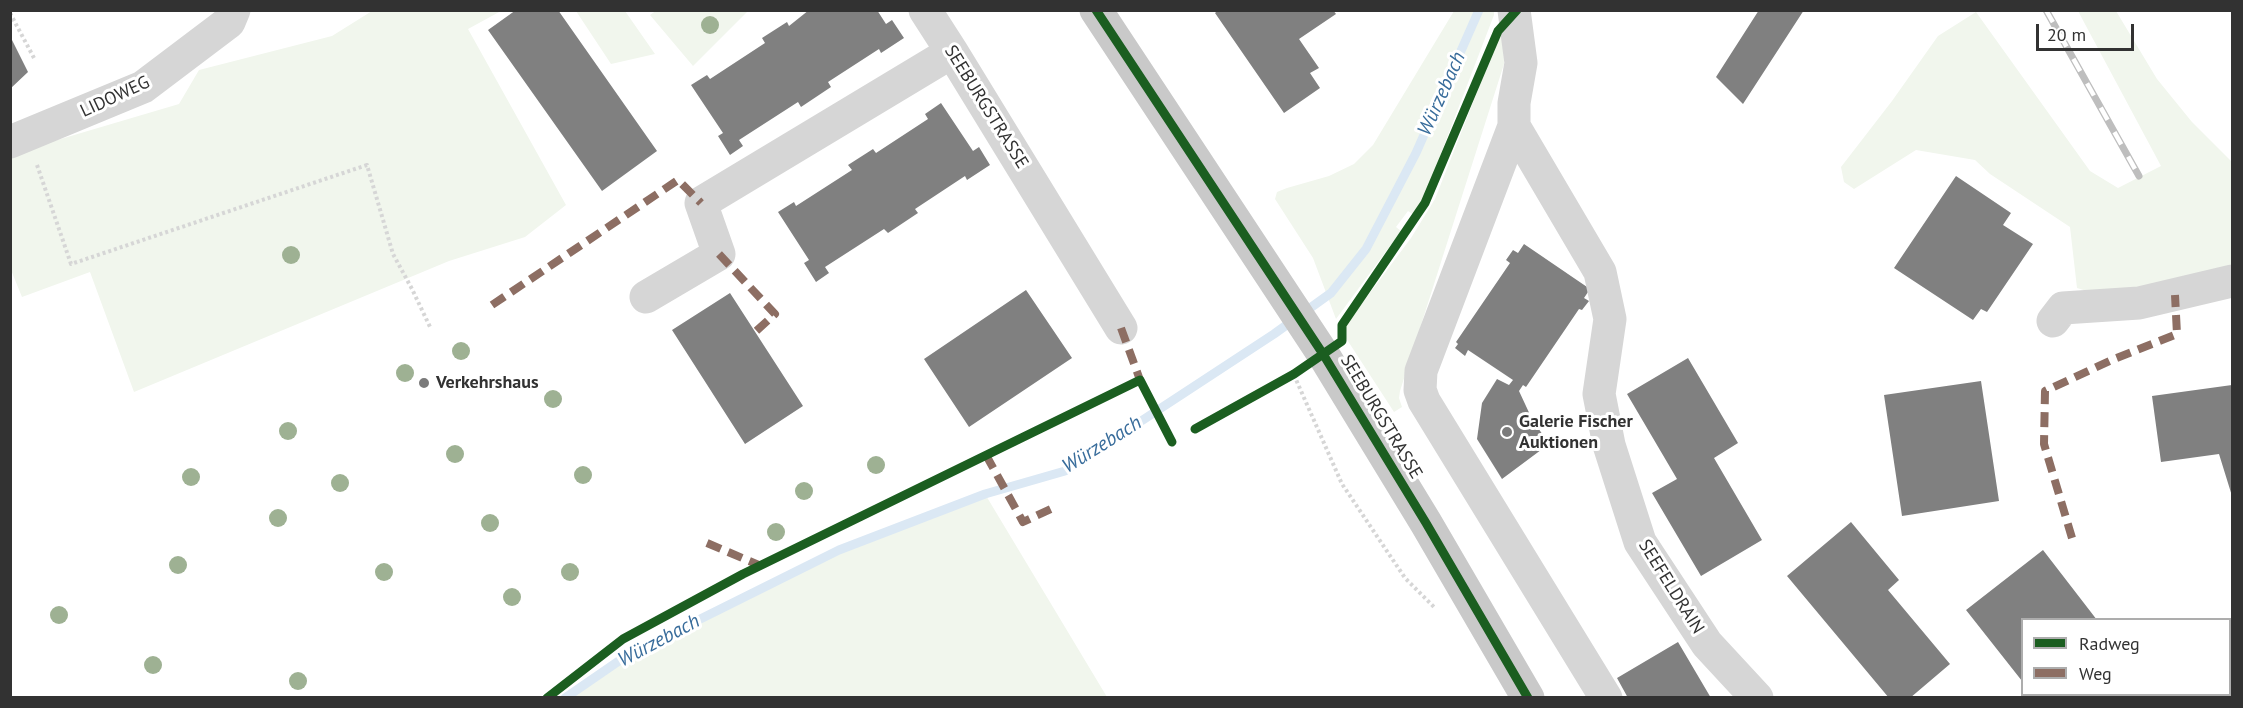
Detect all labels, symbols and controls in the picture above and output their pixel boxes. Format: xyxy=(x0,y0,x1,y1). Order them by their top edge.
scale bar xyxy=(2039,12,2136,50)
text: 20 m xyxy=(2047,23,2086,46)
street label: SEEBURGSTRASSE xyxy=(939,41,1033,173)
water label: Würzebach xyxy=(1413,48,1471,140)
street label: LIDOWEG xyxy=(77,72,153,122)
street label: SEEBURGSTRASSE xyxy=(1335,351,1427,483)
place label: Verkehrshaus xyxy=(436,372,538,394)
marker: Verkehrshaus xyxy=(417,376,431,390)
water label: Würzebach xyxy=(1058,411,1146,479)
place label: Galerie Fischer Auktionen xyxy=(1519,411,1633,454)
marker: Galerie Fischer Auktionen xyxy=(1500,425,1514,439)
street label: SEEFELDRAIN xyxy=(1633,536,1709,638)
water label: Würzebach xyxy=(614,609,704,673)
legend xyxy=(2021,618,2231,696)
text: Radweg xyxy=(2079,632,2140,655)
text: Weg xyxy=(2079,662,2112,685)

